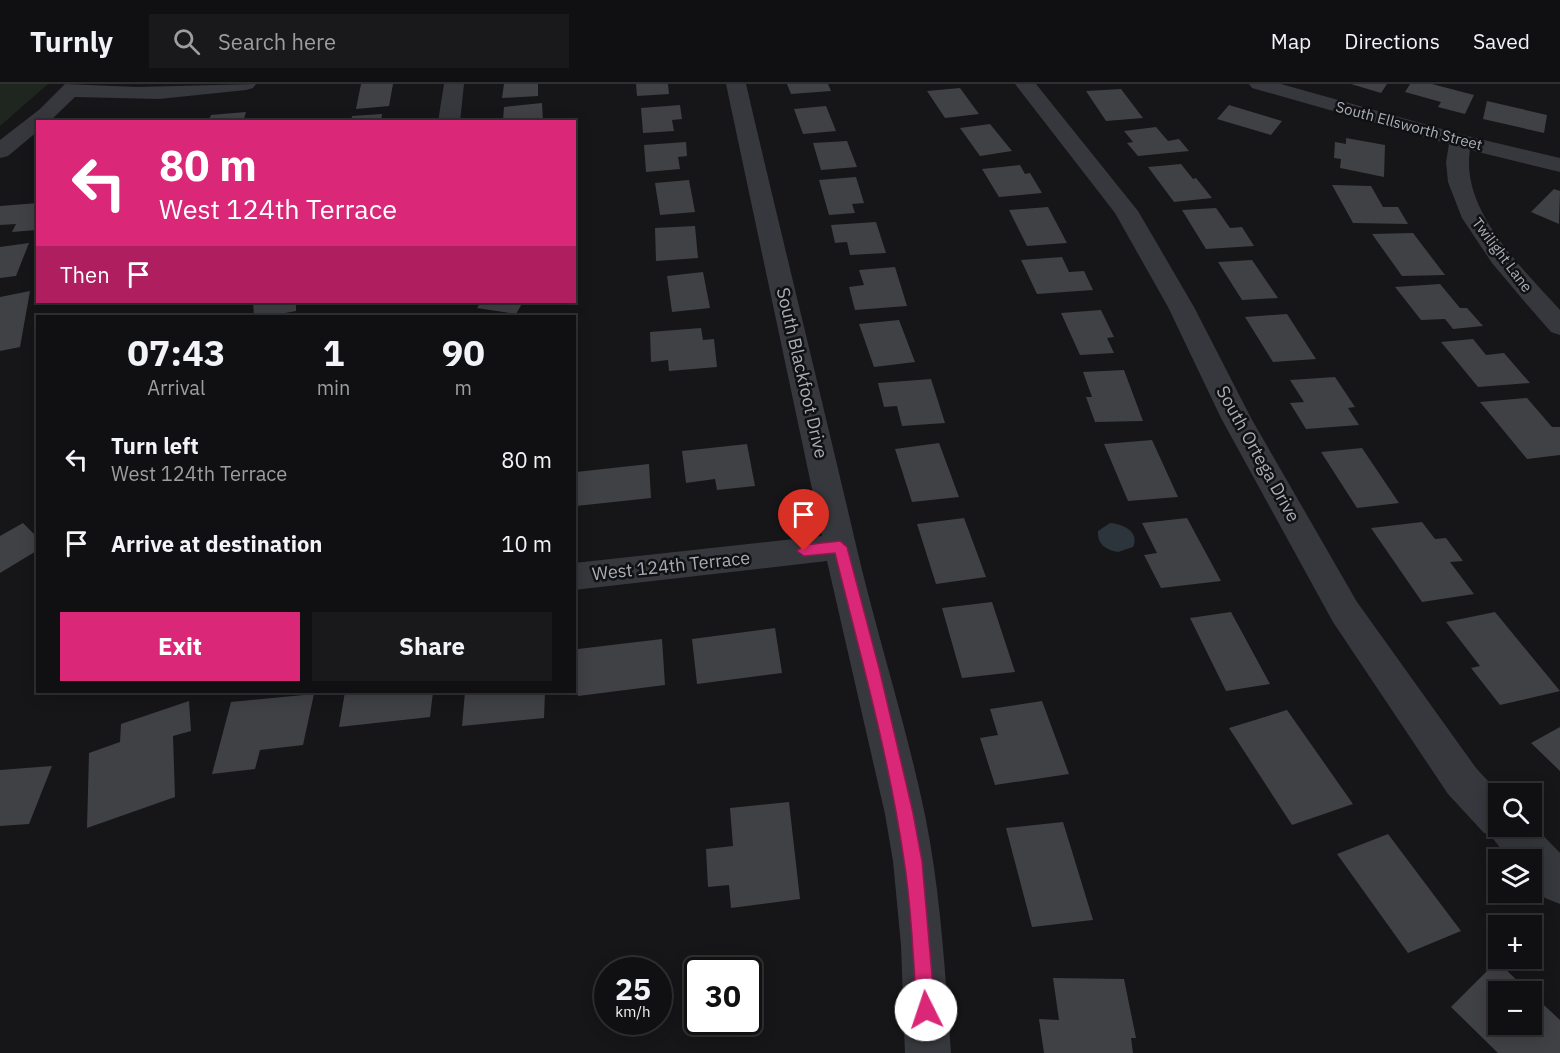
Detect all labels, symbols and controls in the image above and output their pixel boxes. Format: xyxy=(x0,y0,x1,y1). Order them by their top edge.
search box xyxy=(149,14,569,68)
text: Turnly xyxy=(30,23,113,60)
icon: search xyxy=(170,25,203,58)
text: Search here xyxy=(218,27,336,56)
text: Map xyxy=(1271,27,1311,55)
text: Directions xyxy=(1344,27,1440,55)
text: Saved xyxy=(1473,27,1530,55)
street label: South Ellsworth Street xyxy=(1334,97,1484,154)
text: 80 m xyxy=(159,138,257,193)
icon: left xyxy=(60,144,138,222)
text: West 124th Terrace xyxy=(159,191,397,226)
street label: Twilight Lane xyxy=(1468,214,1537,296)
icon: arrive xyxy=(122,258,155,291)
text: Then xyxy=(60,260,110,289)
street label: South Blackfoot Drive xyxy=(772,285,833,461)
text: 07:43 xyxy=(127,329,225,376)
text: 1 xyxy=(323,329,344,376)
text: 90 xyxy=(442,329,485,376)
text: Arrival xyxy=(147,374,205,401)
text: min xyxy=(317,374,350,401)
text: m xyxy=(454,374,472,401)
street label: South Ortega Drive xyxy=(1211,382,1305,526)
text: Turn left xyxy=(111,431,199,460)
icon: left xyxy=(60,443,93,476)
text: 80 m xyxy=(501,445,552,474)
text: West 124th Terrace xyxy=(111,460,287,487)
pin xyxy=(778,489,829,551)
icon: arrive xyxy=(787,498,820,531)
icon: arrive xyxy=(60,527,93,560)
text: Arrive at destination xyxy=(111,529,322,558)
text: 10 m xyxy=(501,529,552,558)
street label: West 124th Terrace xyxy=(591,546,751,585)
button: Exit xyxy=(60,612,300,681)
button: Share xyxy=(312,612,552,681)
map controls xyxy=(1488,783,1542,1035)
button: search xyxy=(1488,783,1542,837)
button: layers xyxy=(1488,849,1542,903)
button: + xyxy=(1488,915,1542,969)
speed limit sign: 30 xyxy=(684,957,762,1035)
text: 25 xyxy=(615,969,651,1008)
position arrow xyxy=(894,978,958,1042)
button: − xyxy=(1488,981,1542,1035)
text: km/h xyxy=(615,1002,651,1021)

